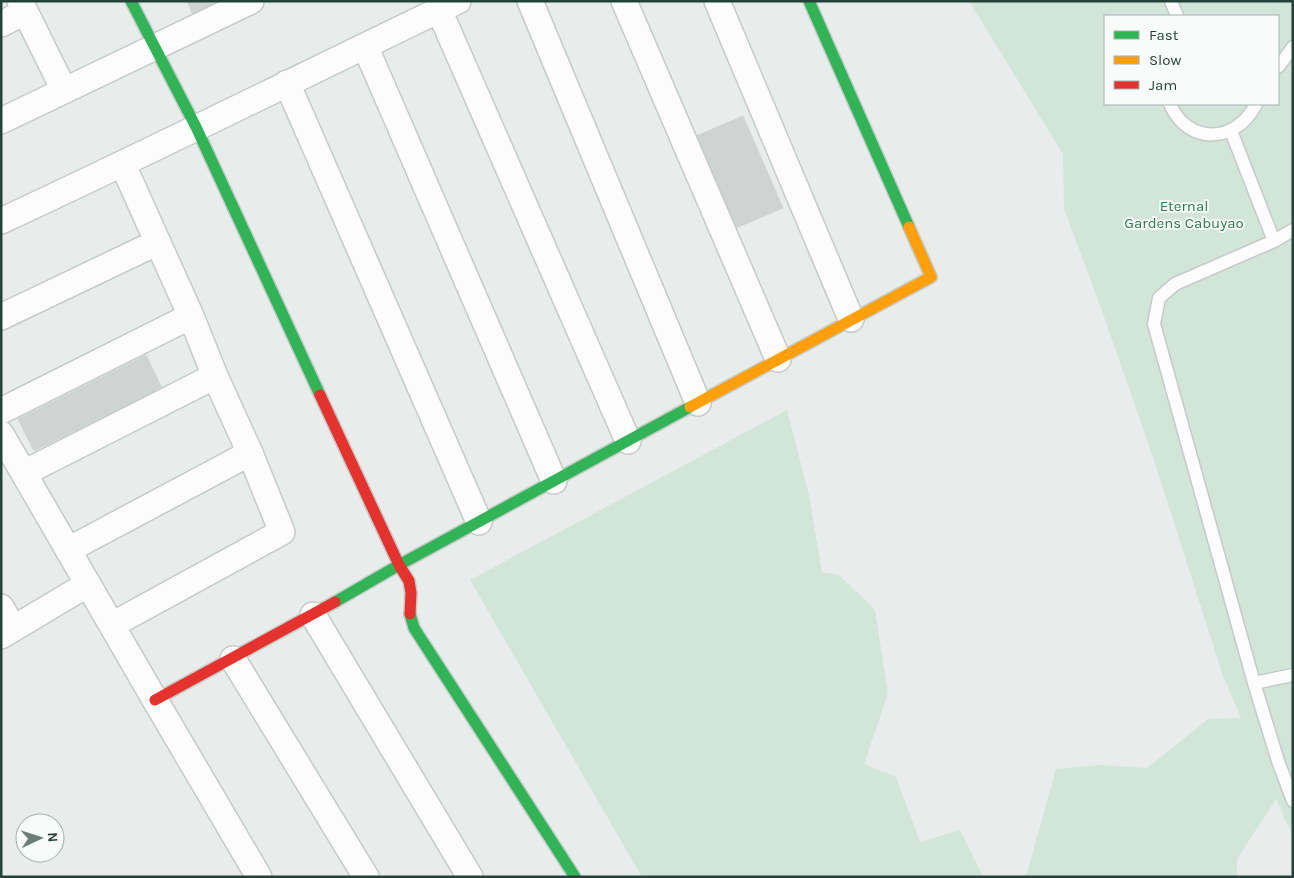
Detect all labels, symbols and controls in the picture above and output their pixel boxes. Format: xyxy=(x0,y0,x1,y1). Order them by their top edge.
legend xyxy=(1104,15,1279,105)
text: Fast xyxy=(1149,26,1179,44)
text: Slow xyxy=(1149,51,1181,69)
text: Jam xyxy=(1149,76,1177,94)
park label: Eternal Gardens Cabuyao xyxy=(1124,197,1244,232)
north arrow xyxy=(15,813,65,863)
text: N xyxy=(44,832,61,843)

